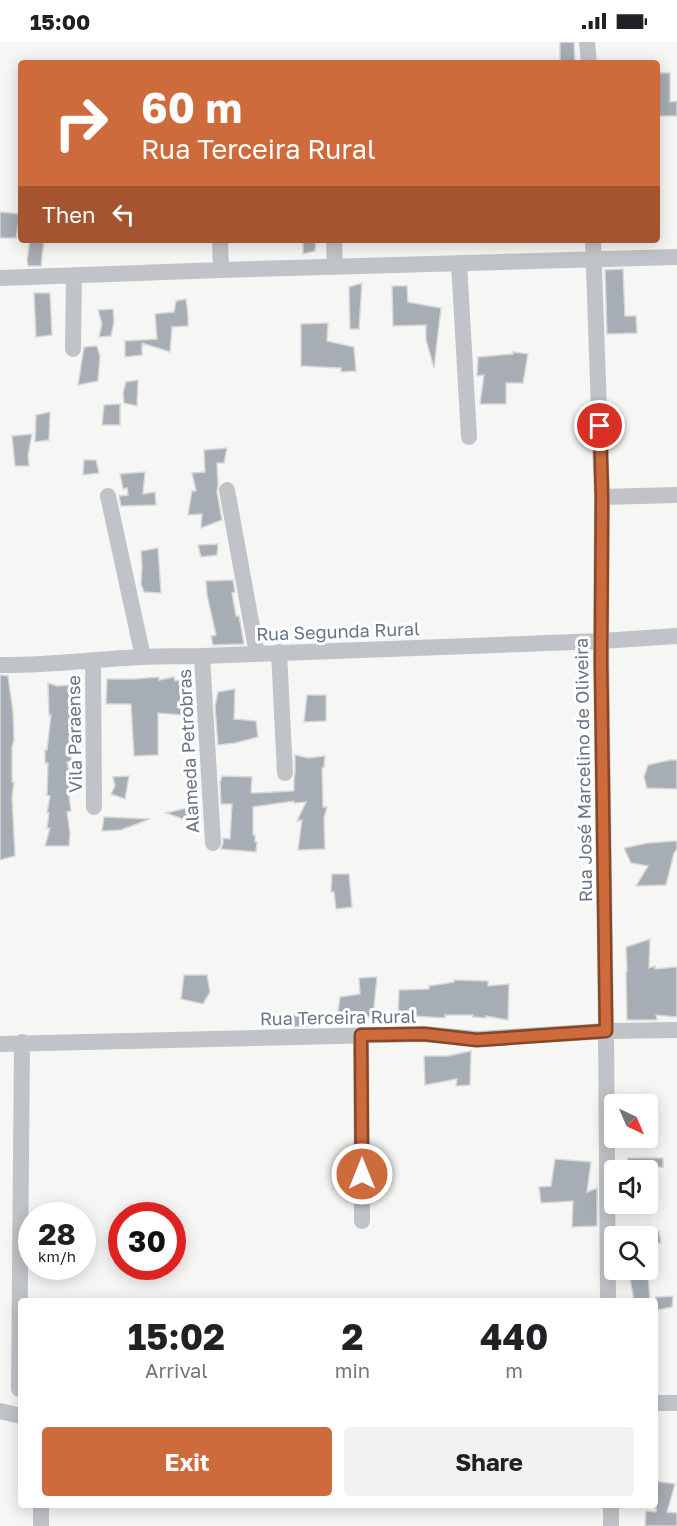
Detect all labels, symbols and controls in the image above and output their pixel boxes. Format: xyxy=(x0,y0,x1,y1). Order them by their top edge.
text: 15:00 xyxy=(30,8,90,35)
text: 60 m xyxy=(141,82,242,132)
icon: right xyxy=(42,84,120,162)
text: Rua Terceira Rural xyxy=(141,133,376,165)
icon: left xyxy=(107,198,140,231)
text: Then xyxy=(42,201,95,228)
pin xyxy=(574,400,625,451)
icon: arrive xyxy=(583,409,616,442)
street label: Rua Segunda Rural xyxy=(256,617,420,645)
street label: Rua José Marcelino de Oliveira xyxy=(570,638,596,902)
street label: Alameda Petrobras xyxy=(173,668,203,834)
street label: Vila Paraense xyxy=(62,675,86,793)
street label: Rua Terceira Rural xyxy=(260,1005,417,1029)
north arrow xyxy=(604,1094,658,1148)
map controls xyxy=(604,1094,658,1280)
position arrow xyxy=(330,1142,394,1206)
button: sound xyxy=(604,1160,658,1214)
speed limit sign: 30 xyxy=(108,1202,186,1280)
text: 28 xyxy=(38,1216,76,1252)
button: search xyxy=(604,1226,658,1280)
text: km/h xyxy=(38,1247,76,1265)
text: 15:02 xyxy=(128,1315,225,1358)
text: 2 xyxy=(342,1315,363,1358)
text: 440 xyxy=(480,1315,548,1358)
text: Arrival xyxy=(145,1358,208,1382)
text: min xyxy=(335,1358,370,1382)
text: m xyxy=(505,1358,523,1382)
button: Exit xyxy=(42,1427,332,1496)
button: Share xyxy=(344,1427,634,1496)

